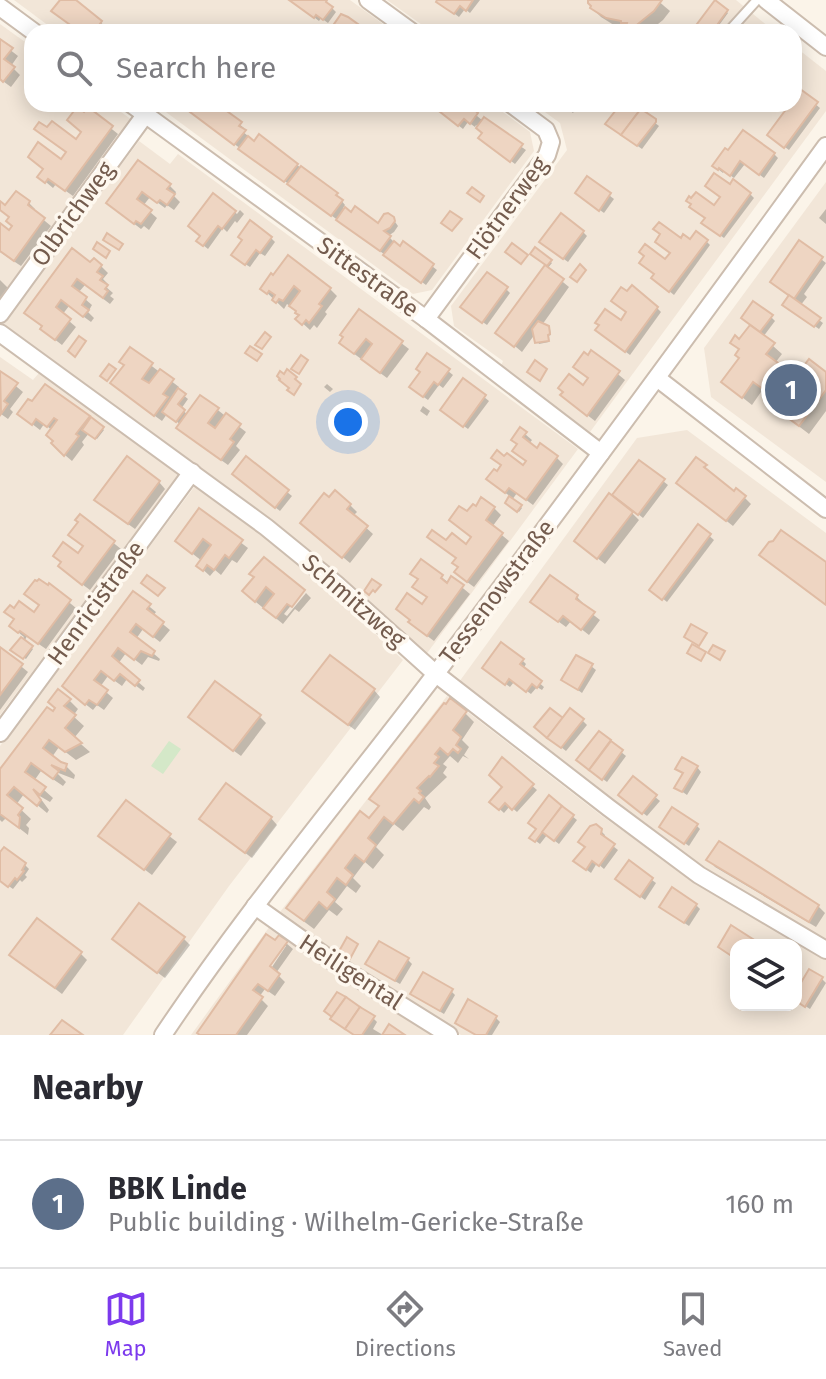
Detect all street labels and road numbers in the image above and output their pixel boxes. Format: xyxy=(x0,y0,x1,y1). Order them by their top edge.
street label: Flötnerweg xyxy=(460,151,554,265)
street label: Olbrichweg xyxy=(26,156,121,272)
street label: Sittestraße xyxy=(312,231,424,323)
street label: Tessenowstraße xyxy=(434,514,560,670)
street label: Henricistraße xyxy=(42,536,150,670)
street label: Schmitzweg xyxy=(297,548,412,654)
street label: Heiligental xyxy=(294,928,408,1016)

